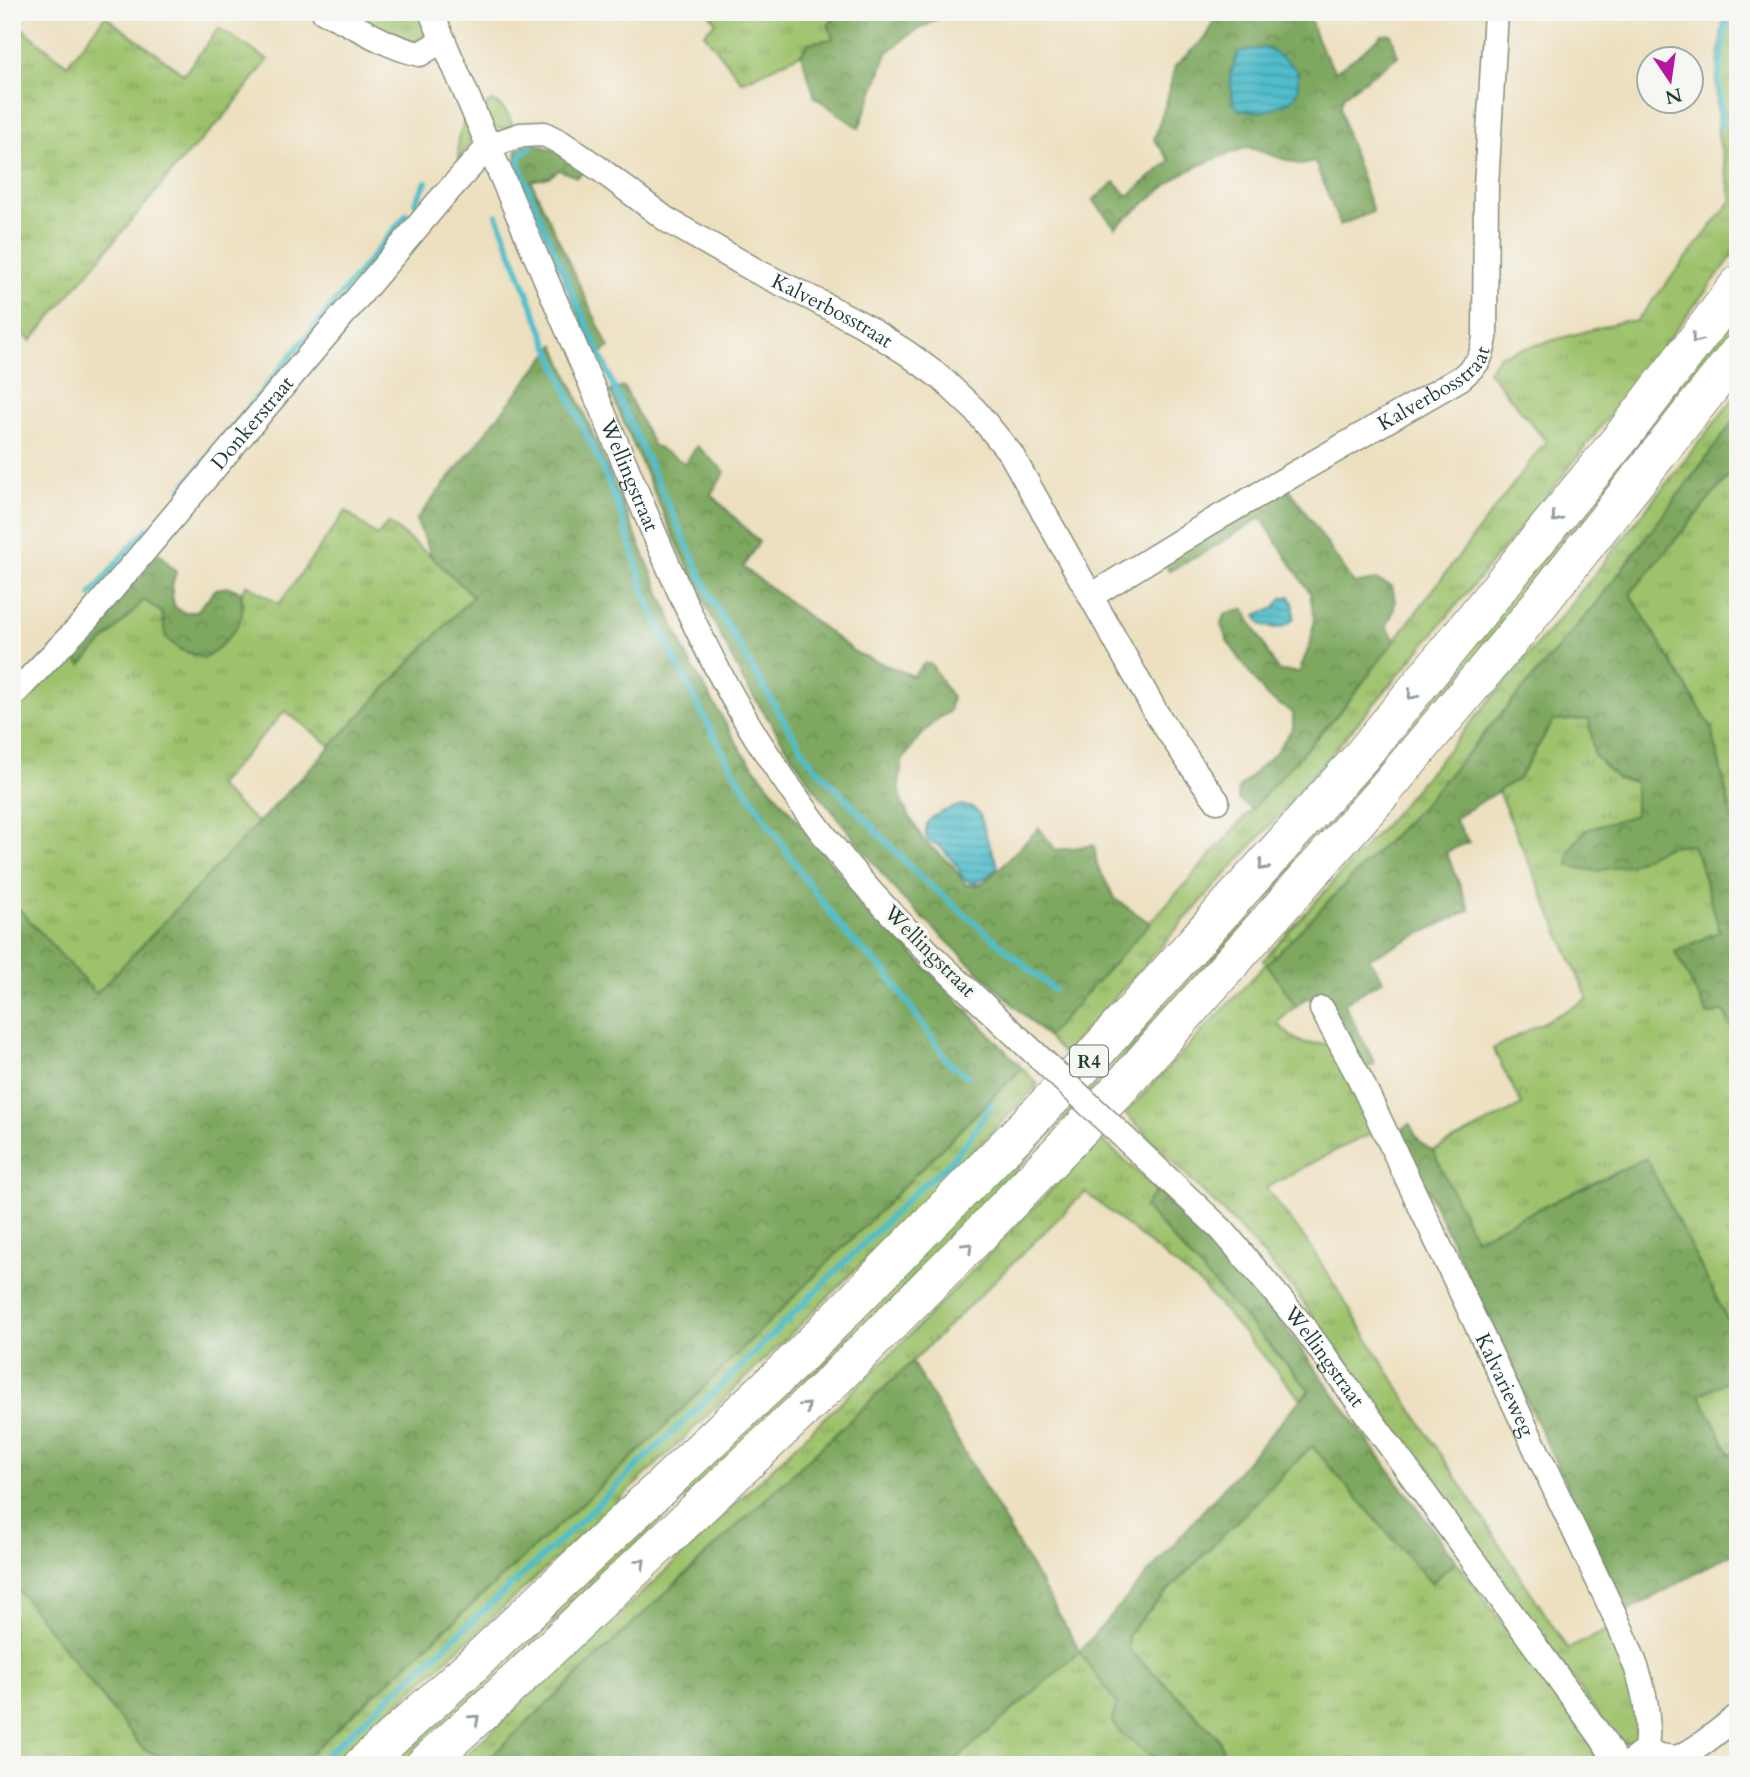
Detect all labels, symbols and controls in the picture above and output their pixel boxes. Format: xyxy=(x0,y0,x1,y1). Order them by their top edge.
north arrow xyxy=(1634,46,1704,116)
text: N xyxy=(1662,81,1685,110)
street label: Kalverbosstraat xyxy=(766,267,898,356)
one-way arrow xyxy=(1692,332,1705,344)
street label: Kalverbosstraat xyxy=(1372,343,1498,438)
street label: Donkerstraat xyxy=(204,370,301,476)
street label: Wellingstraat xyxy=(592,414,666,536)
one-way arrow xyxy=(1551,511,1564,523)
one-way arrow xyxy=(1408,686,1420,699)
one-way arrow xyxy=(1259,858,1271,871)
street label: Wellingstraat xyxy=(877,898,982,1004)
road number: R4 xyxy=(1070,1046,1108,1077)
one-way arrow xyxy=(959,1242,972,1255)
street label: Wellingstraat xyxy=(1277,1299,1372,1414)
street label: Kalvarieweg xyxy=(1468,1328,1542,1441)
one-way arrow xyxy=(798,1402,811,1415)
one-way arrow xyxy=(633,1559,646,1571)
one-way arrow xyxy=(467,1715,480,1727)

